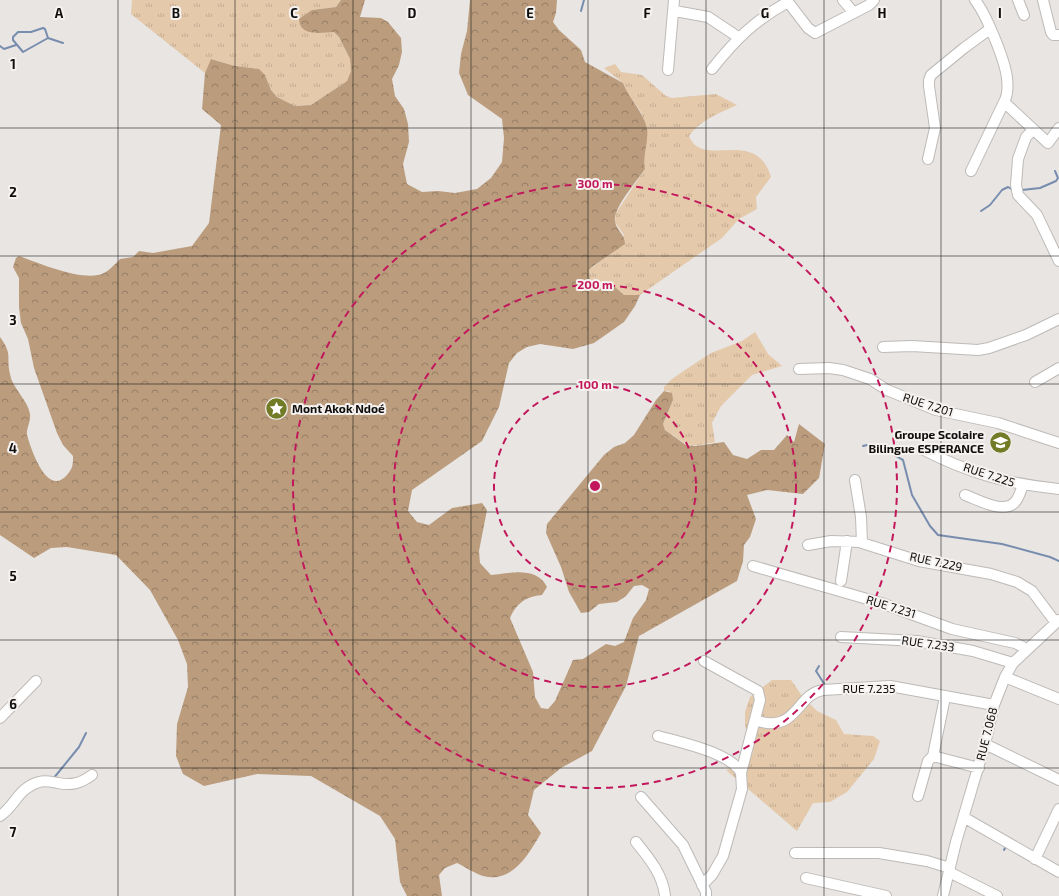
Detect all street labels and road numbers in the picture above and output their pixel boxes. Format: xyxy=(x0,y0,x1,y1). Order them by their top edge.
street label: RUE 7.201 xyxy=(901,389,955,419)
street label: RUE 7.225 xyxy=(962,459,1017,489)
street label: RUE 7.229 xyxy=(909,549,964,573)
street label: RUE 7.231 xyxy=(865,592,918,620)
street label: RUE 7.233 xyxy=(901,632,955,654)
street label: RUE 7.235 xyxy=(843,681,896,695)
street label: RUE 7.068 xyxy=(973,706,999,762)

